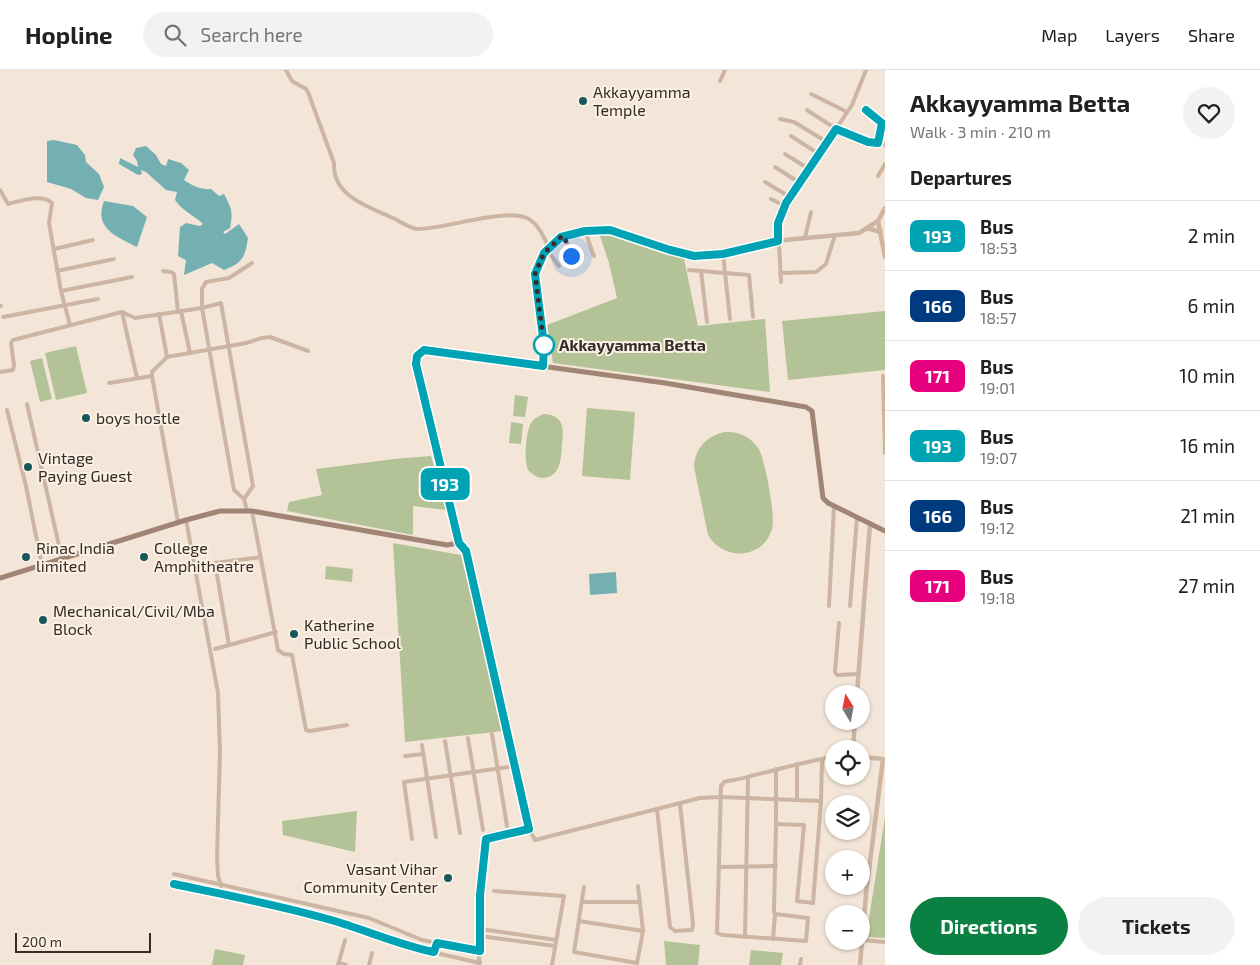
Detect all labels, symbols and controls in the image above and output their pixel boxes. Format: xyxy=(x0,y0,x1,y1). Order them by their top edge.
search box xyxy=(143,12,493,57)
text: Hopline xyxy=(25,20,113,49)
icon: search xyxy=(161,21,189,49)
text: Search here xyxy=(201,23,303,46)
text: Map xyxy=(1041,24,1077,46)
text: Layers xyxy=(1105,24,1160,46)
text: Share xyxy=(1188,24,1235,46)
place label: Akkayyamma Temple xyxy=(593,82,690,119)
button: heart xyxy=(1183,87,1235,139)
text: Akkayyamma Betta xyxy=(910,88,1130,117)
marker: Akkayyamma Temple xyxy=(577,95,589,107)
text: Walk · 3 min · 210 m xyxy=(910,122,1051,141)
text: Departures xyxy=(910,166,1012,189)
text: Bus xyxy=(980,215,1014,238)
text: 2 min xyxy=(1188,224,1235,247)
text: 193 xyxy=(923,225,952,247)
text: 18:53 xyxy=(980,238,1017,257)
your location xyxy=(559,244,584,269)
text: Bus xyxy=(980,285,1014,308)
text: 6 min xyxy=(1187,294,1235,317)
text: 166 xyxy=(923,295,952,317)
text: 18:57 xyxy=(980,308,1017,327)
marker: Akkayyamma Betta xyxy=(533,334,555,356)
place label: Akkayyamma Betta xyxy=(559,335,706,355)
text: Bus xyxy=(980,355,1014,378)
text: 10 min xyxy=(1179,364,1235,387)
text: 171 xyxy=(925,365,950,387)
text: 19:01 xyxy=(980,378,1015,397)
place label: boys hostle xyxy=(96,408,180,427)
marker: boys hostle xyxy=(80,412,92,424)
text: Bus xyxy=(980,425,1014,448)
text: 16 min xyxy=(1180,434,1235,457)
text: 193 xyxy=(923,435,952,457)
place label: Vintage Paying Guest xyxy=(38,448,132,485)
text: 19:07 xyxy=(980,448,1017,467)
marker: Vintage Paying Guest xyxy=(22,461,34,473)
line badge: 193 xyxy=(416,468,474,500)
text: 193 xyxy=(431,473,459,495)
text: Bus xyxy=(980,495,1014,518)
text: 21 min xyxy=(1180,504,1235,527)
text: 166 xyxy=(923,505,952,527)
text: 19:12 xyxy=(980,518,1015,537)
place label: Rinac India limited xyxy=(36,538,115,575)
place label: College Amphitheatre xyxy=(154,538,254,575)
marker: Rinac India limited xyxy=(20,551,32,563)
marker: College Amphitheatre xyxy=(138,551,150,563)
text: Bus xyxy=(980,565,1014,588)
text: 27 min xyxy=(1178,574,1235,597)
text: 171 xyxy=(925,575,950,597)
text: 19:18 xyxy=(980,588,1015,607)
place label: Mechanical/Civil/Mba Block xyxy=(53,601,215,638)
marker: Mechanical/Civil/Mba Block xyxy=(37,614,49,626)
place label: Katherine Public School xyxy=(304,615,401,652)
marker: Katherine Public School xyxy=(288,628,300,640)
north arrow xyxy=(825,685,870,730)
map controls xyxy=(825,685,870,950)
button: locate xyxy=(825,740,870,785)
button: layers xyxy=(825,795,870,840)
button: + xyxy=(825,850,870,895)
place label: Vasant Vihar Community Center xyxy=(303,859,439,896)
marker: Vasant Vihar Community Center xyxy=(442,872,454,884)
button: Directions xyxy=(910,897,1068,955)
button: Tickets xyxy=(1078,897,1235,955)
button: − xyxy=(825,905,870,950)
scale bar xyxy=(15,930,151,953)
text: 200 m xyxy=(22,933,62,950)

